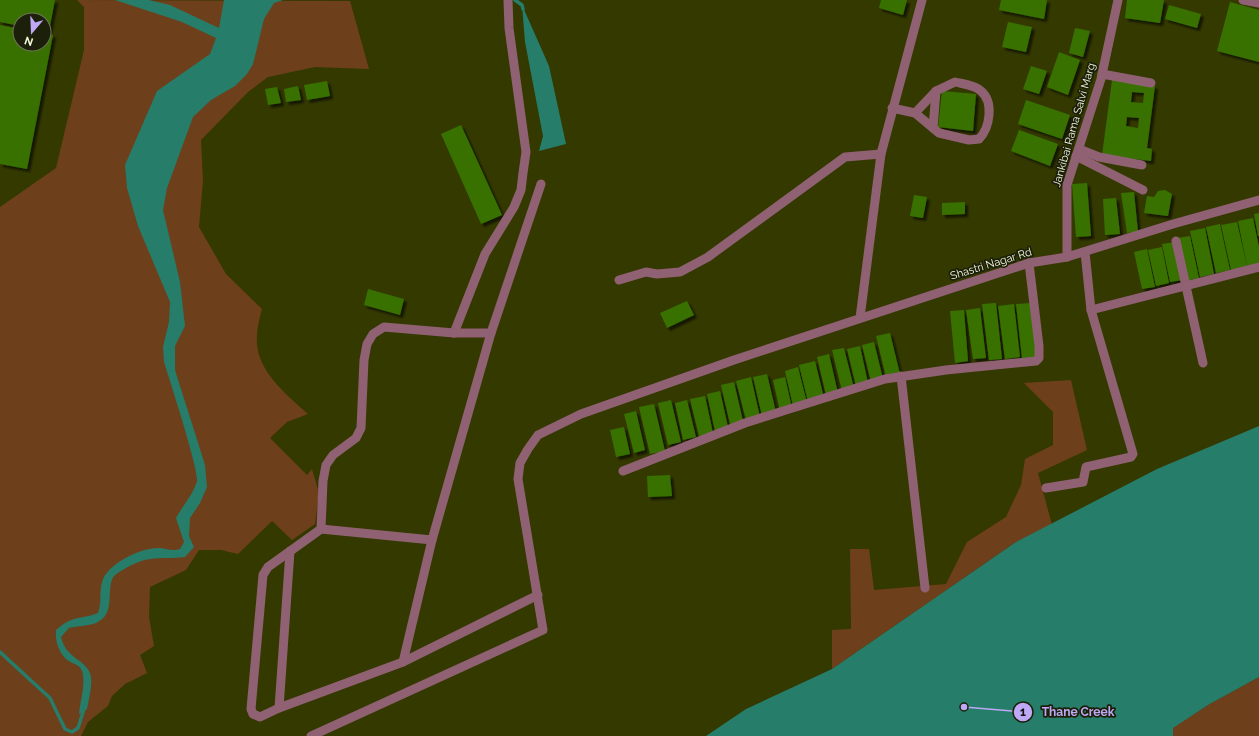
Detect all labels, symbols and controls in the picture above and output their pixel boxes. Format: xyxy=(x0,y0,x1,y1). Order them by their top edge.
north arrow xyxy=(12,12,52,52)
text: N xyxy=(23,33,35,48)
street label: Jankibai Rama Salvi Marg xyxy=(1050,61,1098,189)
street label: Shastri Nagar Rd xyxy=(949,245,1034,283)
callout: Thane Creek xyxy=(1013,700,1122,724)
text: 1 xyxy=(1020,705,1026,719)
text: Thane Creek xyxy=(1042,705,1115,719)

